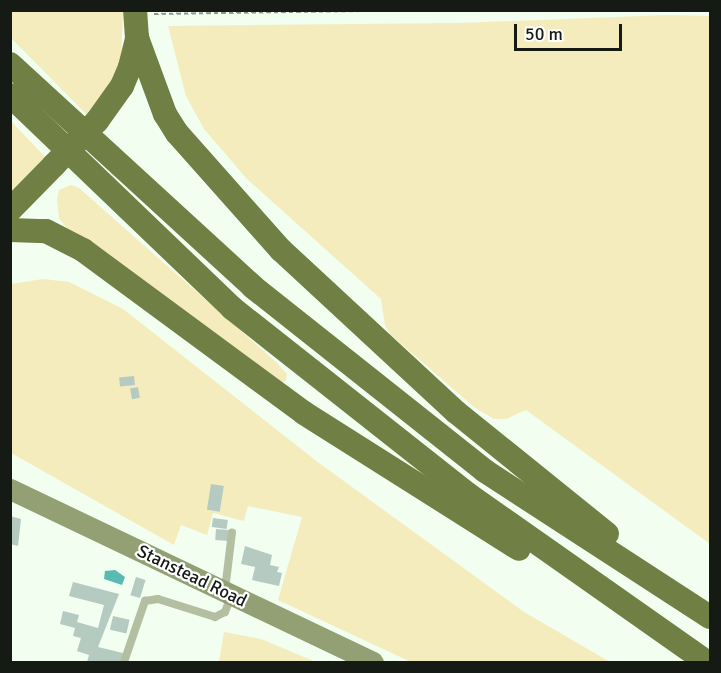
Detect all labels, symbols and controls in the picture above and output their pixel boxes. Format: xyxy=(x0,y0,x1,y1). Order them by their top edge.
scale bar xyxy=(517,12,625,50)
text: 50 m xyxy=(525,23,563,45)
street label: Stanstead Road xyxy=(134,540,250,612)

